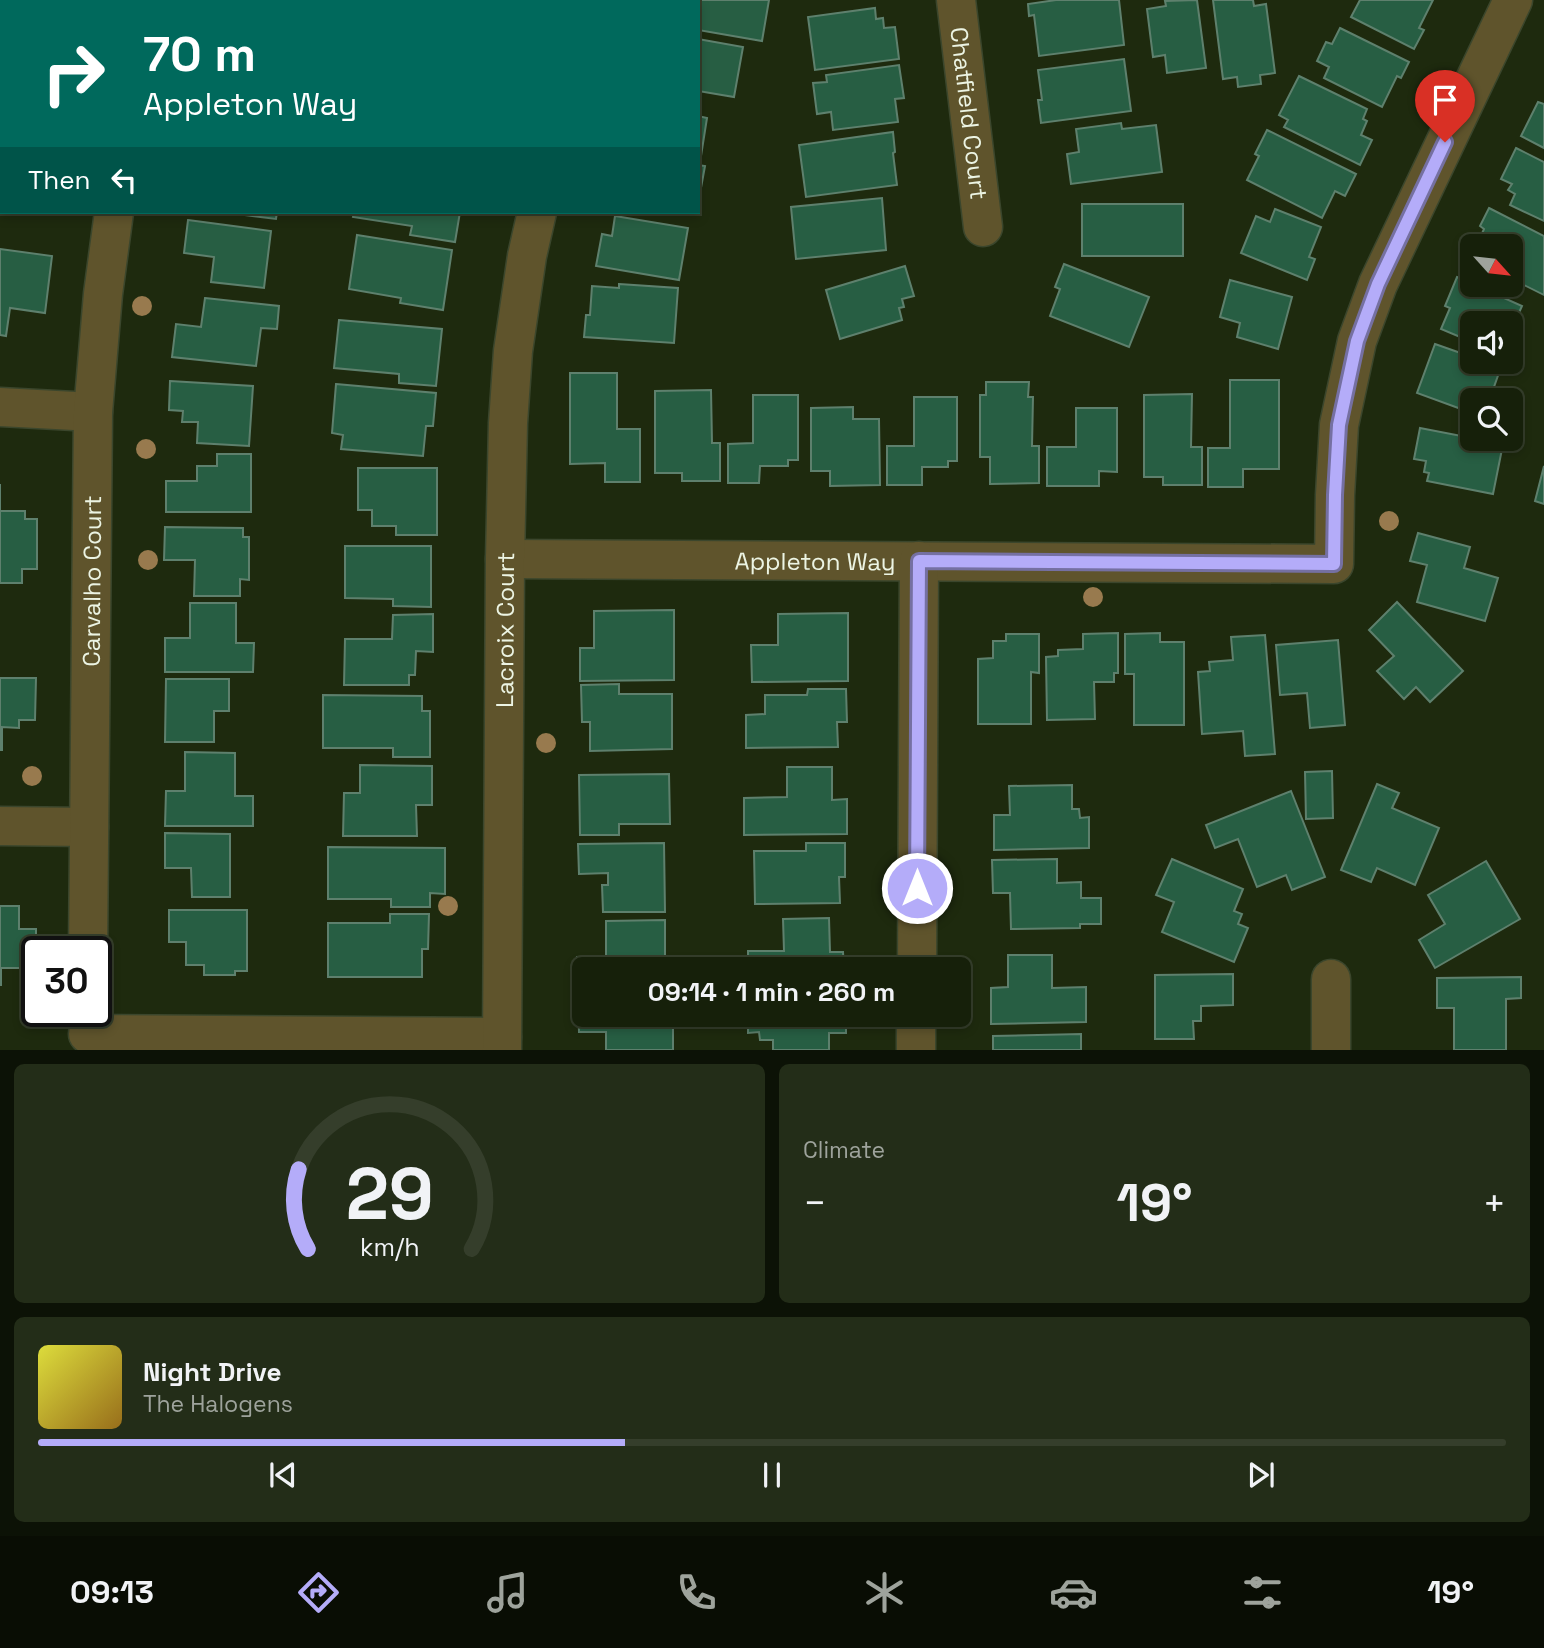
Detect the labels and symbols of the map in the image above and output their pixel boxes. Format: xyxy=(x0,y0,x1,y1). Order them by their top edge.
street label: Chatfield Court xyxy=(944,25,995,201)
pin xyxy=(1415,70,1475,142)
north arrow xyxy=(1460,234,1522,298)
street label: Carvalho Court xyxy=(75,495,108,667)
street label: Appleton Way xyxy=(734,545,896,577)
street label: Lacroix Court xyxy=(489,552,521,708)
position arrow xyxy=(880,851,954,925)
speed limit sign: 30 xyxy=(21,936,112,1027)

